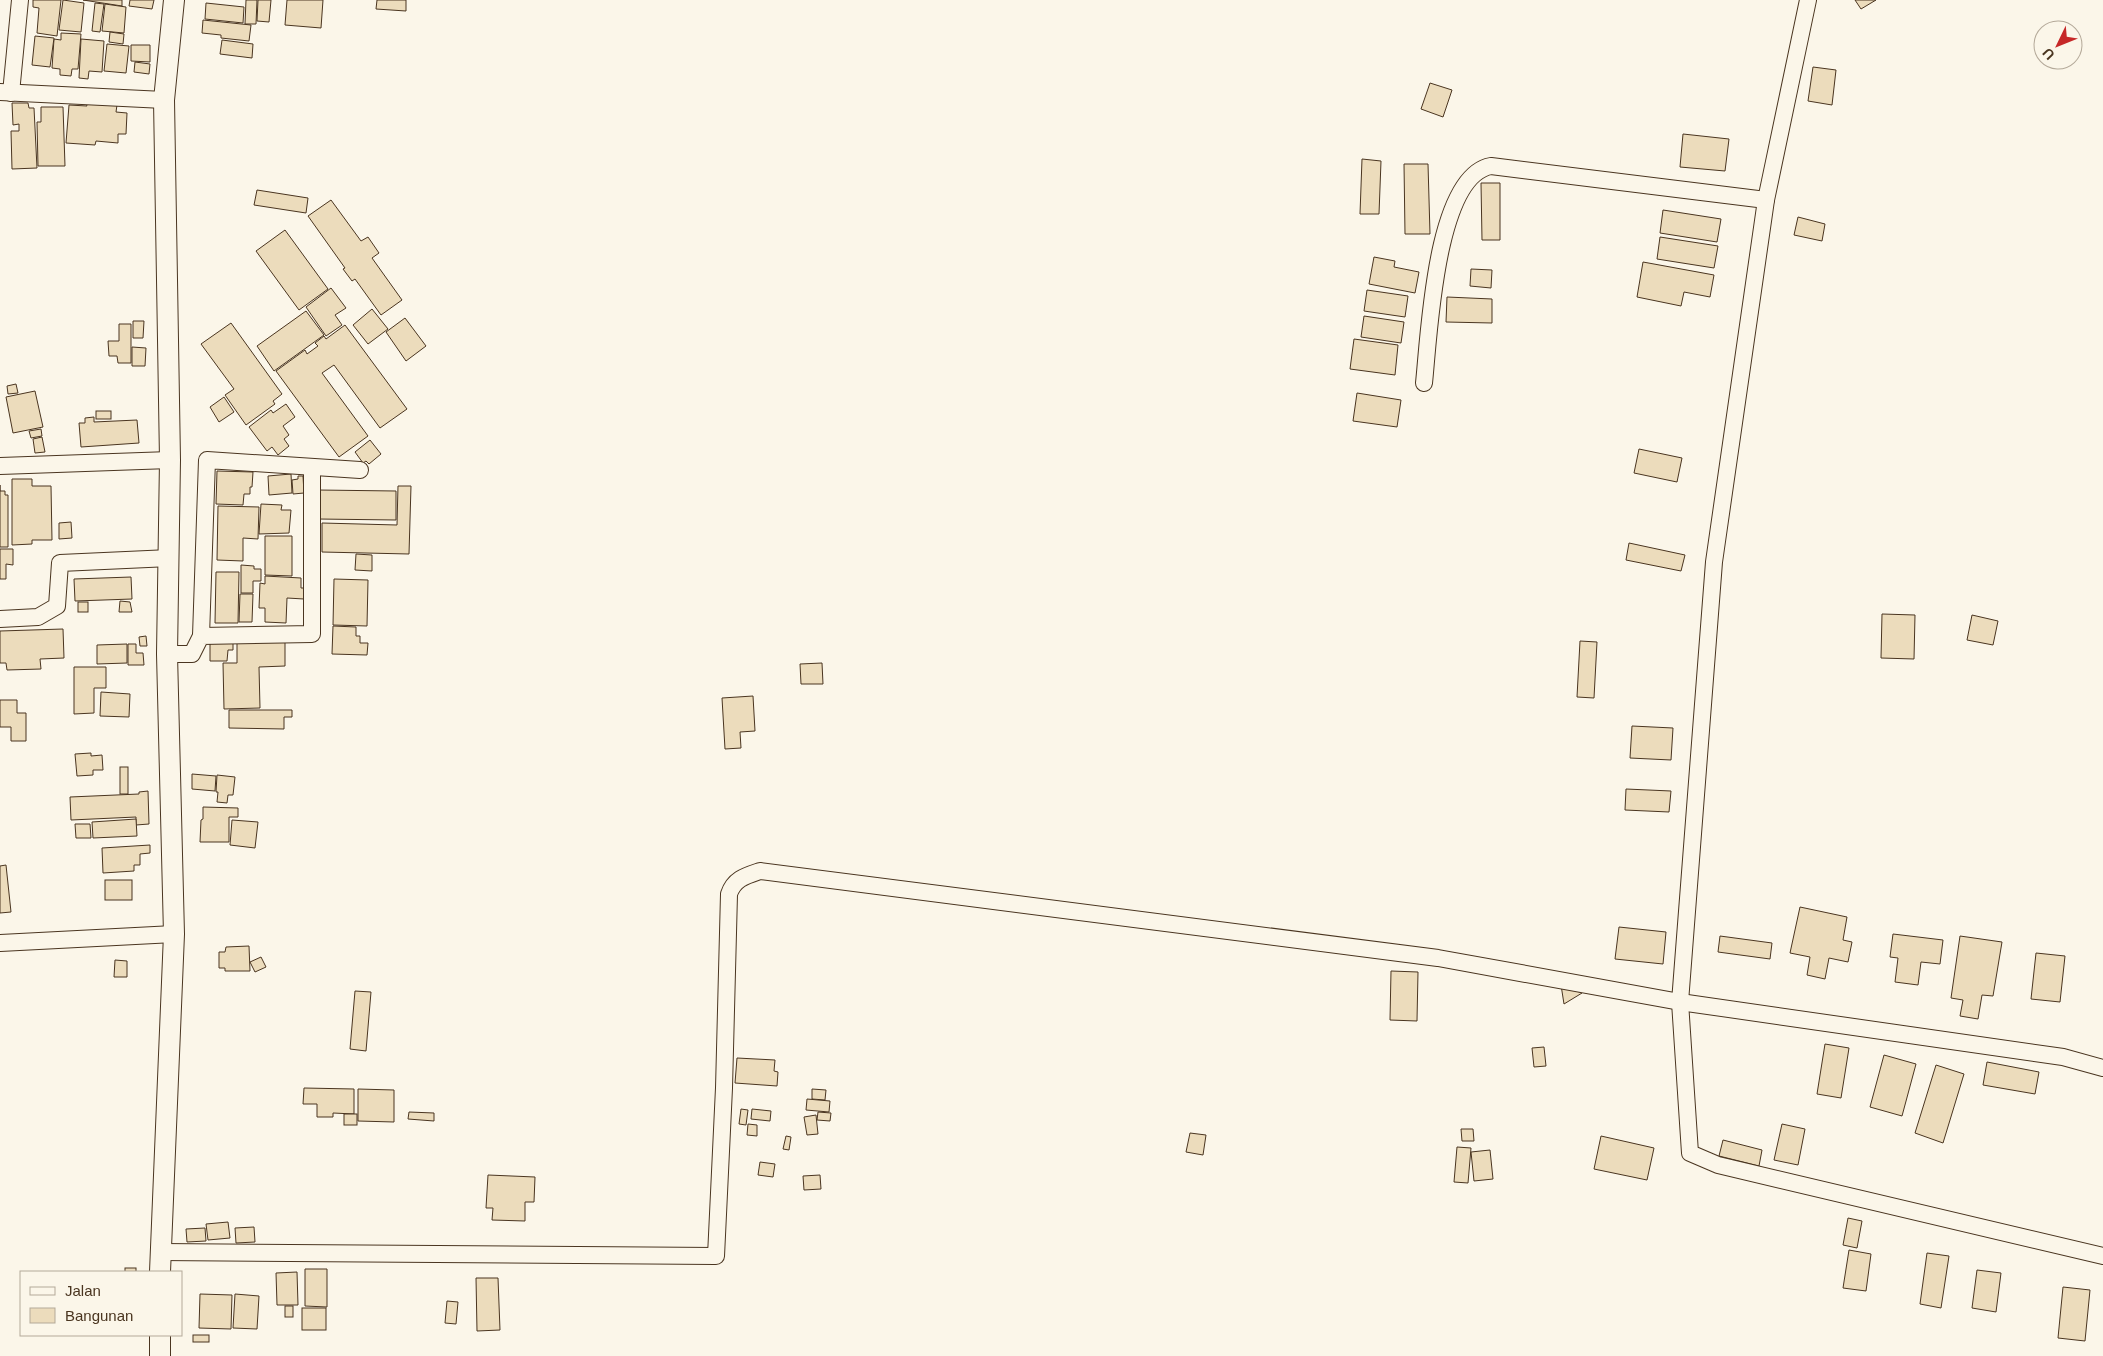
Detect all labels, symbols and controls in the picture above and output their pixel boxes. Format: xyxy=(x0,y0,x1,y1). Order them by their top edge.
north arrow xyxy=(2033,20,2083,70)
text: U xyxy=(2039,45,2058,63)
legend xyxy=(20,1271,182,1336)
text: Jalan xyxy=(65,1282,101,1299)
text: Bangunan xyxy=(65,1307,133,1324)

